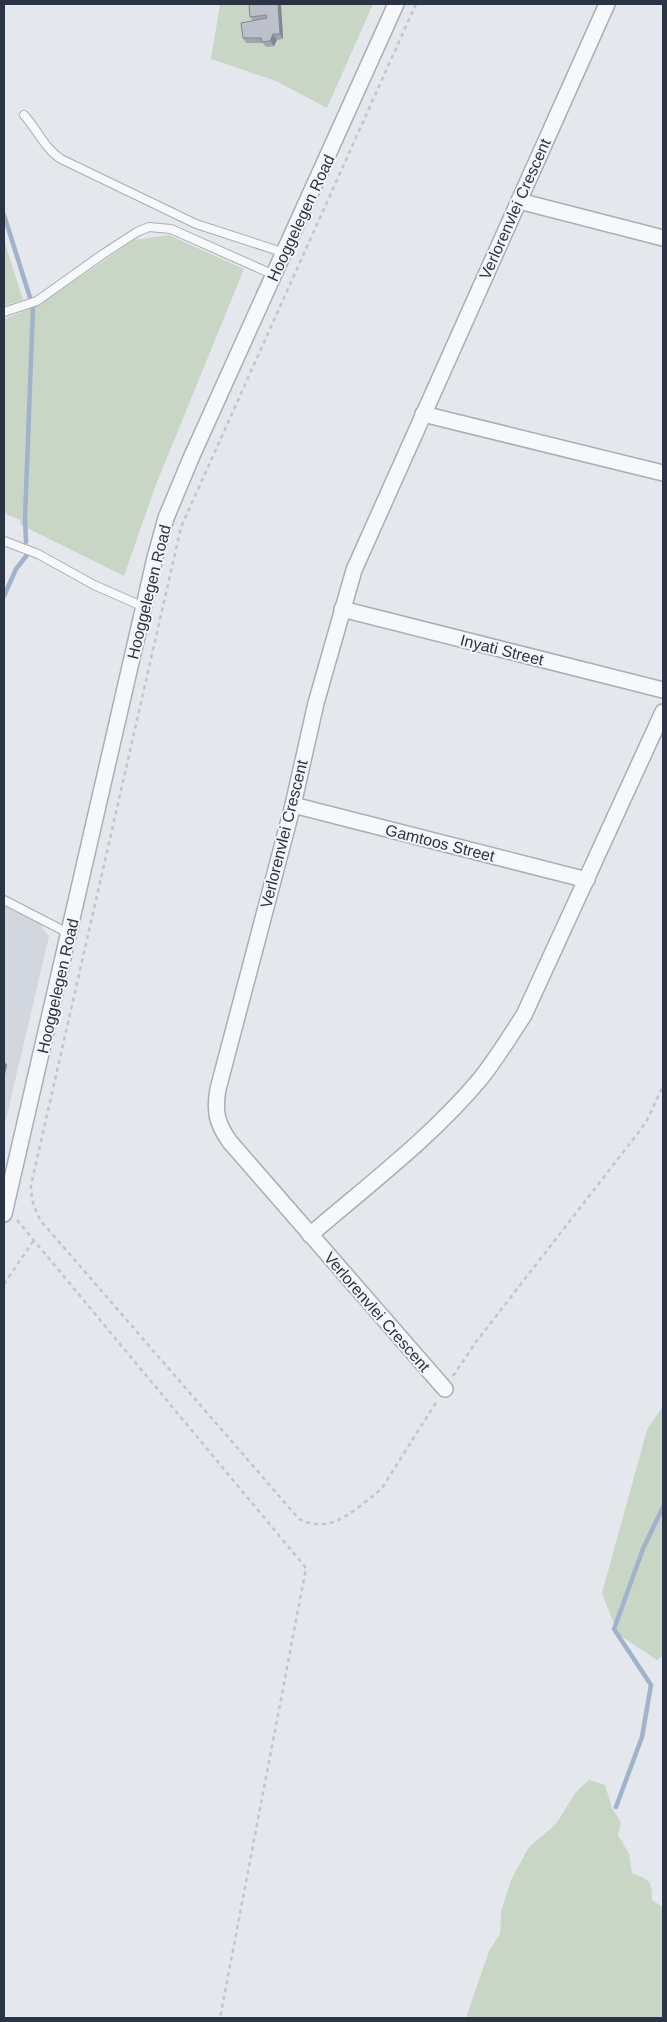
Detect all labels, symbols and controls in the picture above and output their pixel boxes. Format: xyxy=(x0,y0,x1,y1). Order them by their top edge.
street label: Verlorenvlei Crescent xyxy=(476,136,554,282)
street label: Hooggelegen Road xyxy=(264,152,338,284)
street label: Hooggelegen Road xyxy=(124,523,174,661)
street label: Inyati Street xyxy=(459,631,546,669)
street label: Verlorenvlei Crescent xyxy=(257,758,311,910)
street label: Gamtoos Street xyxy=(384,821,497,865)
street label: Hooggelegen Road xyxy=(34,917,82,1055)
street label: Verlorenvlei Crescent xyxy=(321,1249,434,1375)

